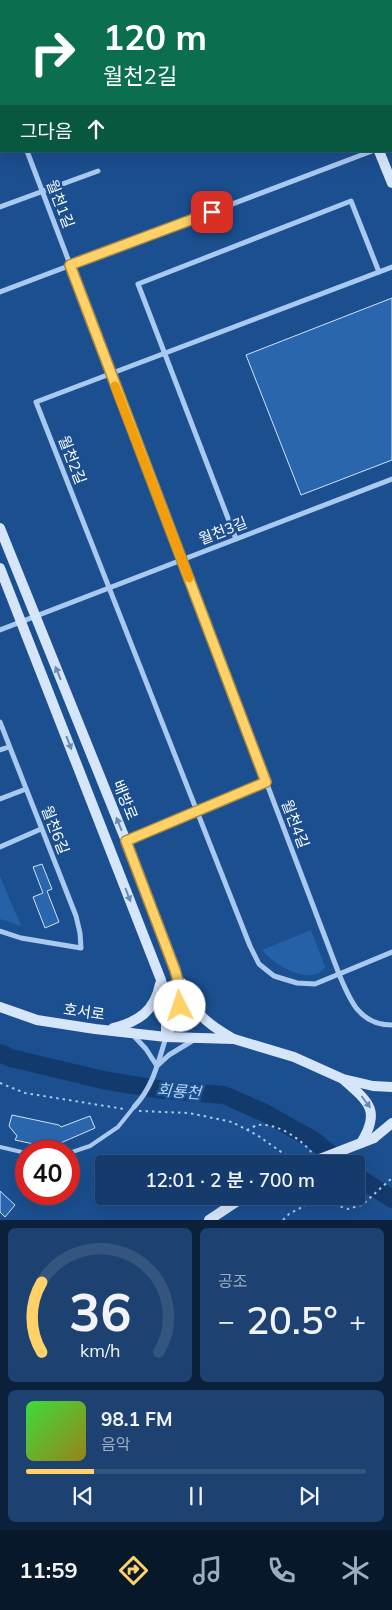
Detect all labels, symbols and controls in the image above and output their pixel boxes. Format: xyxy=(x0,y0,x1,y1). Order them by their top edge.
text: 120 m xyxy=(103,15,207,59)
icon: right xyxy=(20,20,85,85)
text: 월천2길 xyxy=(103,62,177,90)
icon: ahead xyxy=(82,115,110,143)
text: 그다음 xyxy=(20,119,72,143)
street label: 월천1길 xyxy=(43,177,78,231)
pin xyxy=(191,191,233,233)
icon: arrive xyxy=(198,198,226,226)
street label: 월천2길 xyxy=(55,433,90,487)
street label: 월천3길 xyxy=(196,513,250,548)
one-way arrow xyxy=(54,665,62,680)
one-way arrow xyxy=(65,736,73,751)
street label: 배방로 xyxy=(109,777,142,823)
street label: 월천4길 xyxy=(278,797,313,851)
street label: 월천6길 xyxy=(38,803,73,857)
one-way arrow xyxy=(115,816,123,831)
one-way arrow xyxy=(124,888,132,903)
position arrow xyxy=(153,979,205,1031)
street label: 호서로 xyxy=(62,999,106,1024)
water label: 회룡천 xyxy=(156,1079,204,1103)
one-way arrow xyxy=(360,1095,371,1108)
speed limit sign: 40 xyxy=(15,1140,80,1205)
text: 12:01 · 2 분 · 700 m xyxy=(145,1168,315,1192)
text: 공조 xyxy=(218,1271,247,1291)
text: 36 xyxy=(69,1279,131,1344)
text: 20.5° xyxy=(246,1296,338,1344)
text: − xyxy=(218,1303,235,1338)
text: + xyxy=(349,1303,366,1338)
text: km/h xyxy=(80,1339,120,1361)
text: 98.1 FM xyxy=(101,1407,173,1431)
text: 음악 xyxy=(101,1434,130,1454)
icon: previous xyxy=(69,1482,97,1510)
icon: pause xyxy=(182,1482,210,1510)
icon: next xyxy=(295,1482,323,1510)
icon: directions xyxy=(116,1553,151,1588)
icon: music xyxy=(190,1553,225,1588)
icon: phone xyxy=(264,1553,299,1588)
icon: climate xyxy=(338,1553,373,1588)
text: 11:59 xyxy=(19,1556,78,1584)

